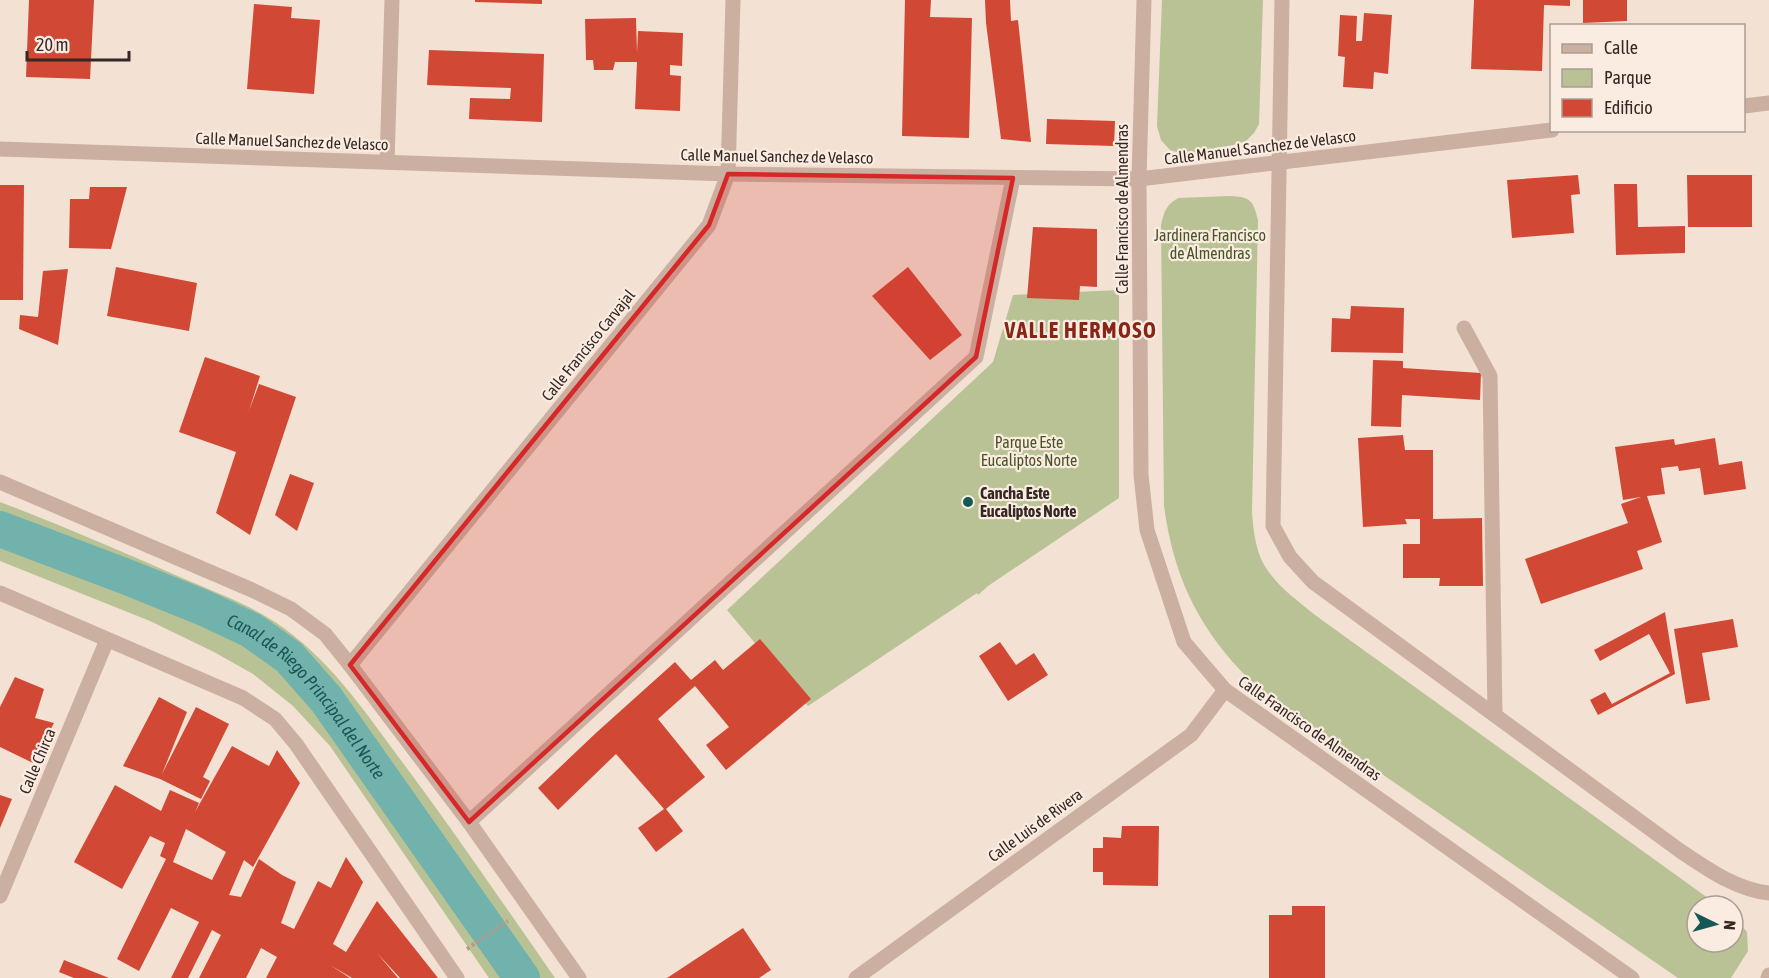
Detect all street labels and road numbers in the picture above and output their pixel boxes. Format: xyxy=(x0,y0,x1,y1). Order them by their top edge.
street label: Calle Francisco de Almendras xyxy=(1113,124,1131,294)
street label: Calle Manuel Sanchez de Velasco xyxy=(1163,126,1357,168)
street label: Calle Manuel Sanchez de Velasco xyxy=(195,129,389,153)
street label: Calle Manuel Sanchez de Velasco xyxy=(680,145,874,167)
street label: Calle Francisco Carvajal xyxy=(538,285,640,405)
street label: Calle Francisco de Almendras xyxy=(1235,672,1385,784)
street label: Calle Chirca xyxy=(15,726,59,796)
street label: Calle Luis de Rivera xyxy=(984,785,1086,865)

